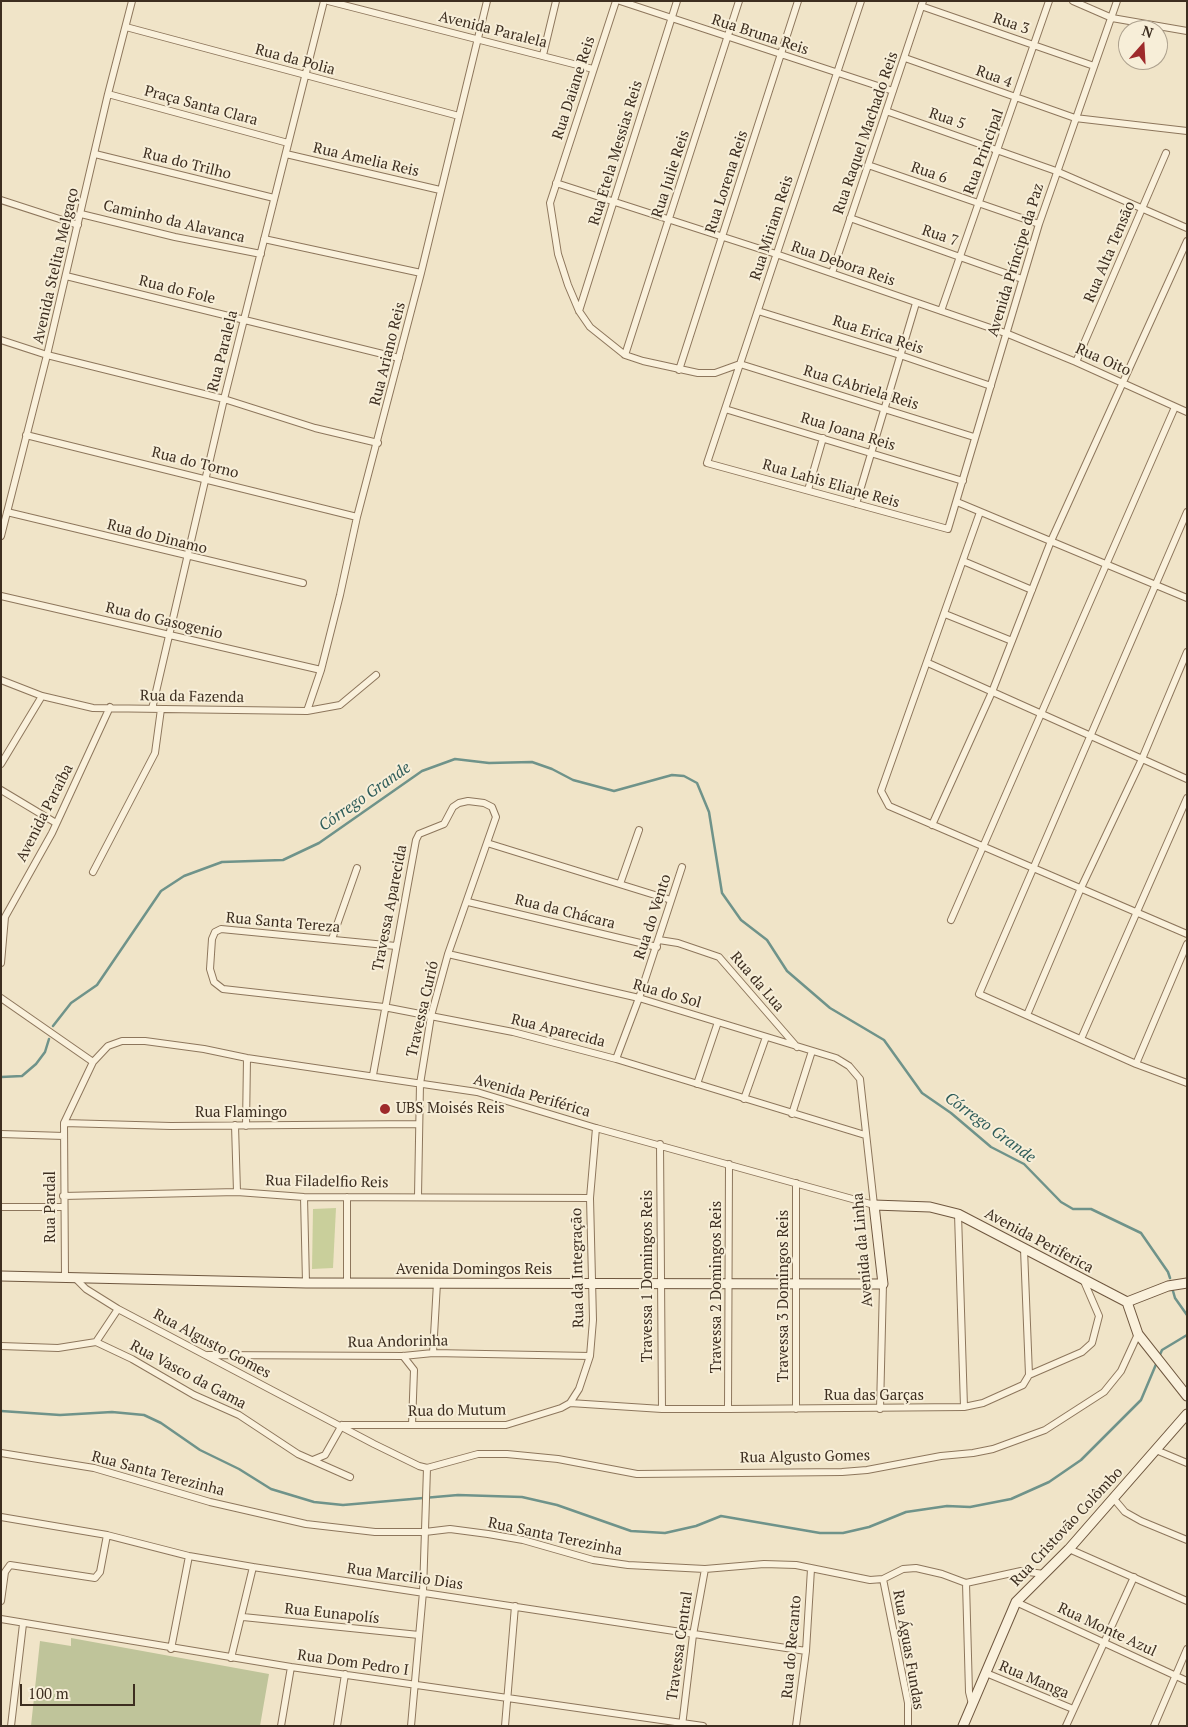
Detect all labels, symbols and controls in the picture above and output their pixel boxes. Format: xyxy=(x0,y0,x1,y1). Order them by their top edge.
street label: Avenida Paralela xyxy=(437,8,549,52)
street label: Rua 3 xyxy=(990,9,1032,39)
street label: Rua Bruna Reis xyxy=(709,11,811,59)
north arrow xyxy=(1118,20,1168,70)
text: N xyxy=(1140,21,1156,42)
street label: Rua Daiane Reis xyxy=(549,34,599,142)
street label: Rua da Polia xyxy=(253,41,337,79)
street label: Rua Raquel Machado Reis xyxy=(830,49,902,217)
street label: Rua 4 xyxy=(973,62,1015,92)
street label: Rua Etela Messias Reis xyxy=(585,78,647,228)
street label: Praça Santa Clara xyxy=(142,82,260,130)
street label: Rua 5 xyxy=(926,104,968,134)
street label: Rua Principal xyxy=(960,107,1008,197)
street label: Rua Julie Reis xyxy=(648,128,694,220)
street label: Rua Lorena Reis xyxy=(702,128,752,236)
street label: Rua Amelia Reis xyxy=(311,139,421,181)
street label: Rua do Trilho xyxy=(141,144,233,184)
street label: Rua 6 xyxy=(908,158,950,188)
street label: Rua Miriam Reis xyxy=(747,173,797,283)
street label: Avenida Príncipe da Paz xyxy=(984,181,1048,339)
street label: Avenida Stelita Melgaço xyxy=(29,186,83,346)
street label: Caminho da Alavanca xyxy=(101,197,247,247)
street label: Rua Alta Tensão xyxy=(1081,199,1139,305)
street label: Rua 7 xyxy=(919,221,961,251)
street label: Rua Debora Reis xyxy=(789,238,897,290)
street label: Rua do Fole xyxy=(137,272,217,308)
street label: Rua Ariano Reis xyxy=(366,300,410,408)
street label: Rua Paralela xyxy=(204,308,242,394)
street label: Rua Erica Reis xyxy=(830,312,926,358)
street label: Rua Oito xyxy=(1072,340,1134,380)
street label: Rua GAbriela Reis xyxy=(801,362,921,414)
street label: Rua Joana Reis xyxy=(798,409,898,455)
street label: Rua do Torno xyxy=(150,443,240,483)
street label: Rua Lahis Eliane Reis xyxy=(760,456,902,512)
street label: Rua do Dinamo xyxy=(105,516,209,558)
street label: Rua do Gasogenio xyxy=(104,599,224,643)
street label: Rua da Fazenda xyxy=(140,687,244,707)
water label: Córrego Grande xyxy=(315,758,415,836)
street label: Avenida Paraíba xyxy=(13,761,77,865)
street label: Travessa Aparecida xyxy=(369,843,411,973)
street label: Rua do Vento xyxy=(631,872,675,962)
street label: Rua da Chácara xyxy=(513,891,617,933)
street label: Rua Santa Tereza xyxy=(225,909,341,937)
street label: Rua da Lua xyxy=(726,948,788,1016)
street label: Travessa Curió xyxy=(403,959,443,1059)
street label: Rua do Sol xyxy=(631,976,703,1012)
street label: Rua Aparecida xyxy=(509,1011,607,1051)
street label: Avenida Periférica xyxy=(472,1071,592,1121)
water label: Córrego Grande xyxy=(941,1089,1039,1167)
place label: UBS Moisés Reis xyxy=(396,1100,505,1118)
marker: UBS Moisés Reis xyxy=(378,1102,392,1116)
street label: Rua Flamingo xyxy=(195,1104,287,1122)
street label: Rua Pardal xyxy=(42,1171,60,1243)
street label: Rua Filadelfio Reis xyxy=(265,1172,389,1192)
street label: Travessa 1 Domingos Reis xyxy=(639,1190,657,1362)
street label: Avenida da Linha xyxy=(849,1192,877,1308)
street label: Travessa 2 Domingos Reis xyxy=(708,1201,726,1373)
street label: Avenida Periferica xyxy=(982,1205,1096,1277)
street label: Rua da Integração xyxy=(568,1208,588,1328)
street label: Travessa 3 Domingos Reis xyxy=(775,1210,793,1382)
street label: Avenida Domingos Reis xyxy=(396,1261,552,1279)
street label: Rua Algusto Gomes xyxy=(150,1305,274,1383)
street label: Rua Andorinha xyxy=(347,1332,449,1352)
street label: Rua Vasco da Gama xyxy=(127,1337,249,1413)
street label: Rua das Garças xyxy=(824,1387,924,1405)
street label: Rua do Mutum xyxy=(408,1401,506,1421)
street label: Rua Algusto Gomes xyxy=(740,1447,870,1467)
street label: Rua Santa Terezinha xyxy=(90,1448,226,1500)
street label: Rua Cristovão Colômbo xyxy=(1007,1464,1127,1590)
street label: Rua Santa Terezinha xyxy=(486,1514,624,1560)
street label: Rua Marcilio Dias xyxy=(346,1560,464,1594)
street label: Rua Águas Fundas xyxy=(889,1589,927,1711)
street label: Travessa Central xyxy=(663,1590,697,1702)
street label: Rua do Recanto xyxy=(779,1595,805,1699)
street label: Rua Monte Azul xyxy=(1055,1599,1159,1661)
street label: Rua Eunapolís xyxy=(284,1600,380,1628)
street label: Rua Dom Pedro I xyxy=(296,1646,410,1680)
street label: Rua Manga xyxy=(996,1657,1072,1703)
scale bar xyxy=(22,1674,138,1706)
text: 100 m xyxy=(28,1683,69,1703)

